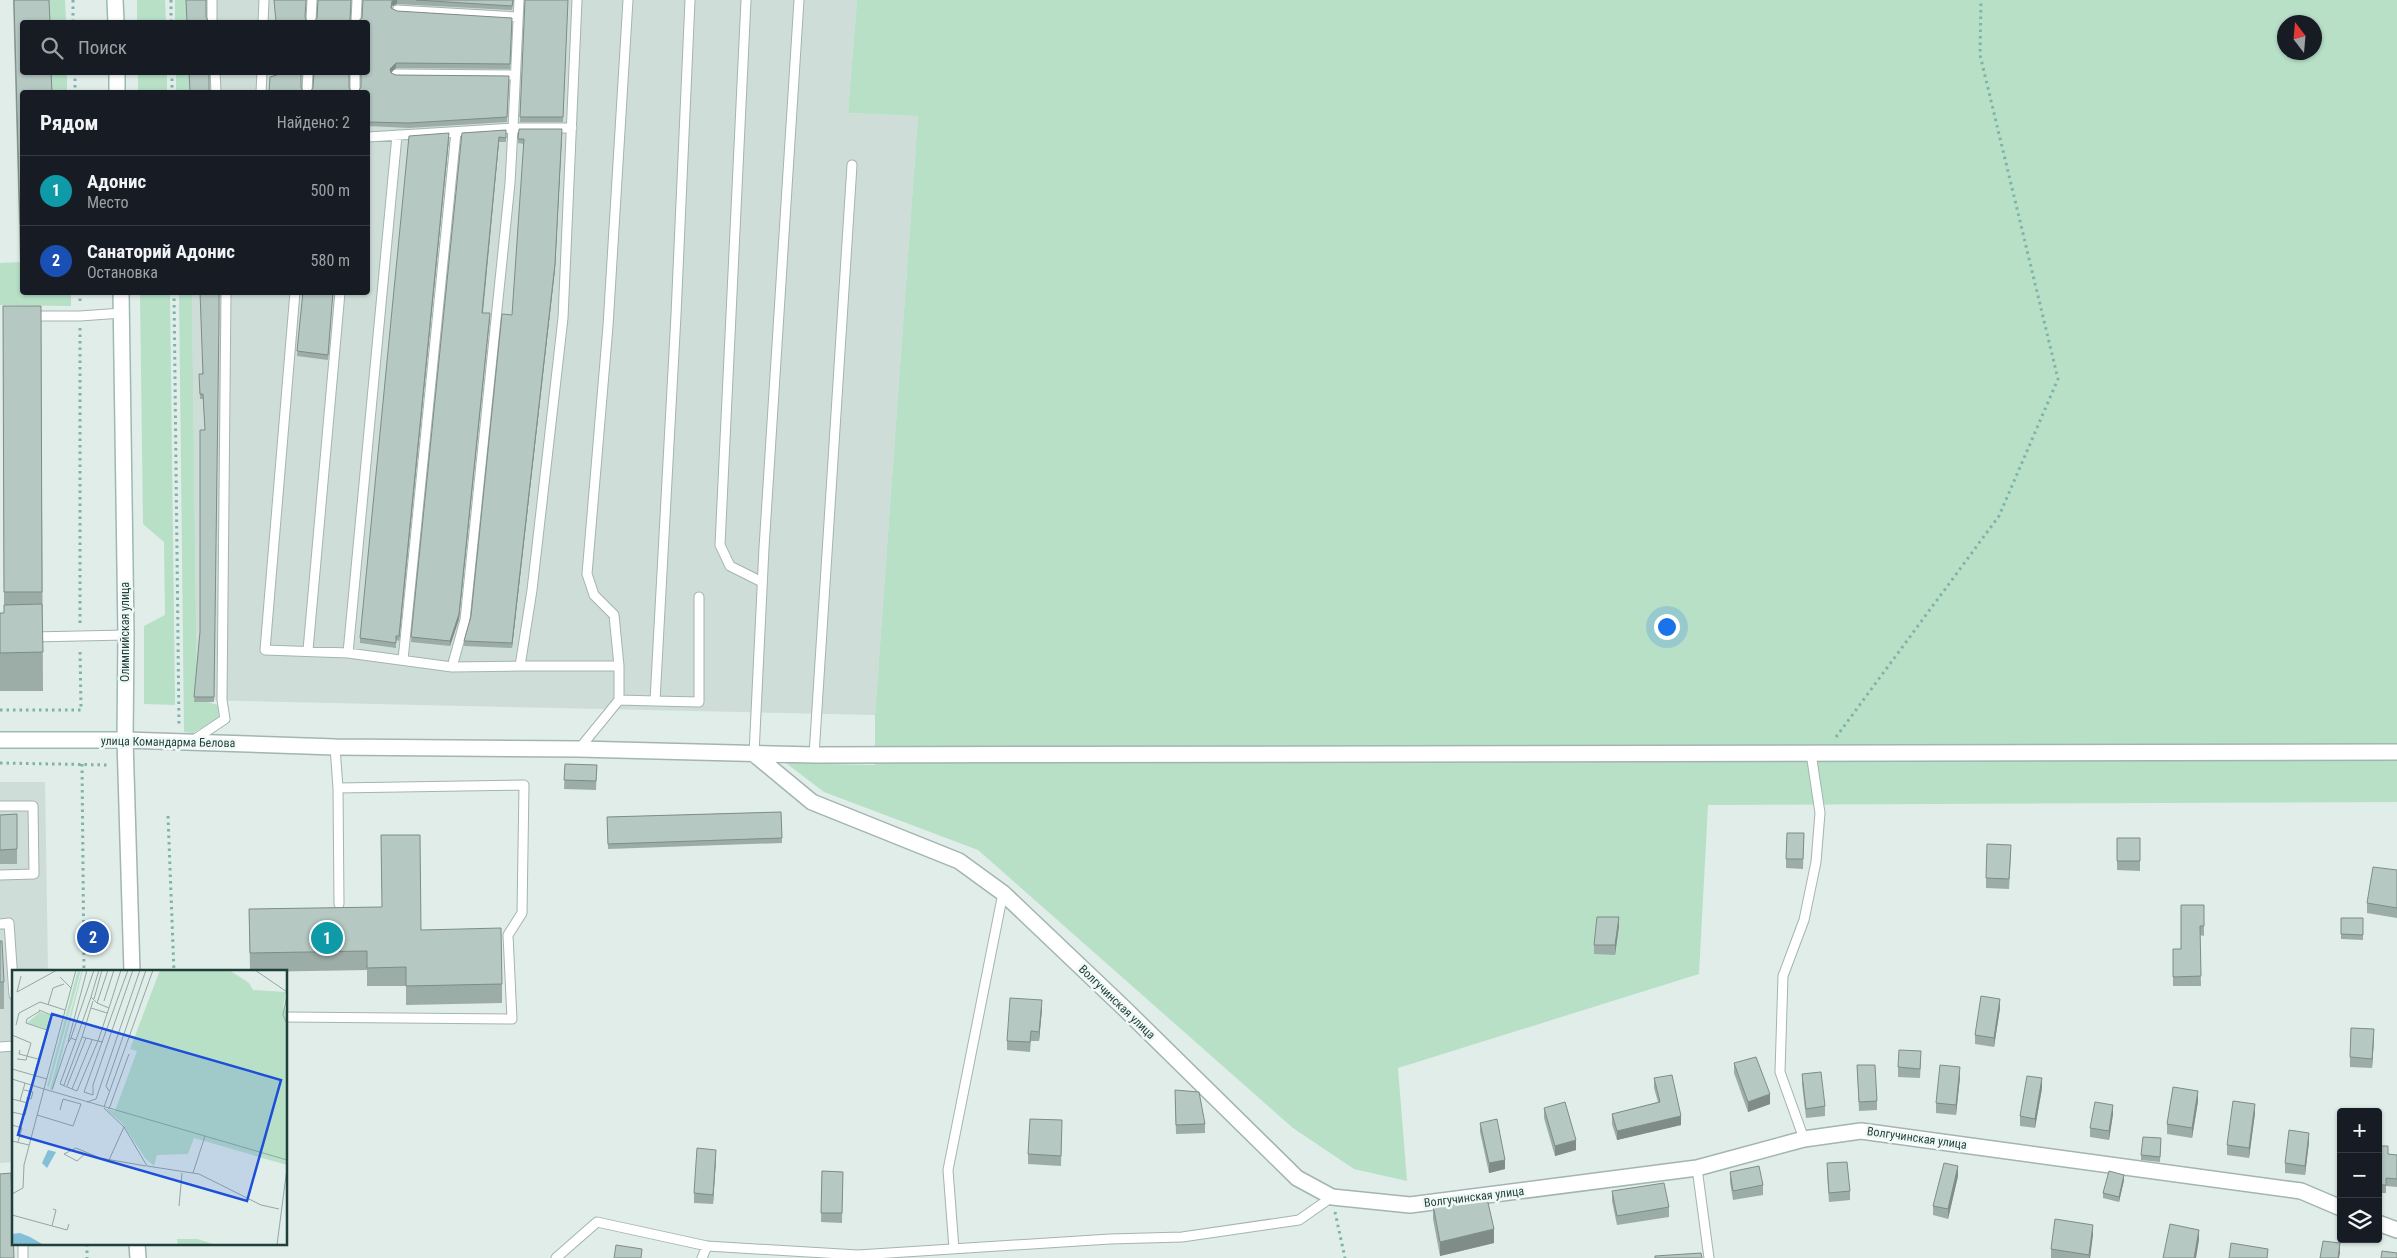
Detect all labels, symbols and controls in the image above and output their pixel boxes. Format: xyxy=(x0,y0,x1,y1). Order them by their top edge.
north arrow xyxy=(2277,15,2322,60)
search box xyxy=(20,20,370,75)
icon: search xyxy=(38,34,66,62)
text: Поиск xyxy=(78,36,127,59)
text: Рядом xyxy=(40,111,99,135)
text: Найдено: 2 xyxy=(277,113,350,132)
text: Адонис xyxy=(87,170,146,193)
text: 1 xyxy=(52,181,60,200)
text: 500 m xyxy=(311,181,350,200)
text: Место xyxy=(87,193,128,212)
text: Санаторий Адонис xyxy=(87,240,235,263)
text: 2 xyxy=(52,251,60,270)
text: 580 m xyxy=(311,251,350,270)
text: Остановка xyxy=(87,263,158,282)
street label: Олимпийская улица xyxy=(118,582,132,682)
your location xyxy=(1654,614,1680,640)
street label: улица Командарма Белова xyxy=(101,734,236,750)
pin: 2 xyxy=(77,918,109,956)
pin: 1 xyxy=(311,919,343,957)
street label: Волгучинская улица xyxy=(1076,962,1158,1042)
inset map xyxy=(12,970,288,1246)
map controls xyxy=(2337,1108,2382,1243)
button: + xyxy=(2337,1108,2382,1153)
street label: Волгучинская улица xyxy=(1866,1124,1968,1152)
button: − xyxy=(2337,1153,2382,1198)
street label: Волгучинская улица xyxy=(1423,1184,1525,1210)
button: layers xyxy=(2337,1198,2382,1243)

